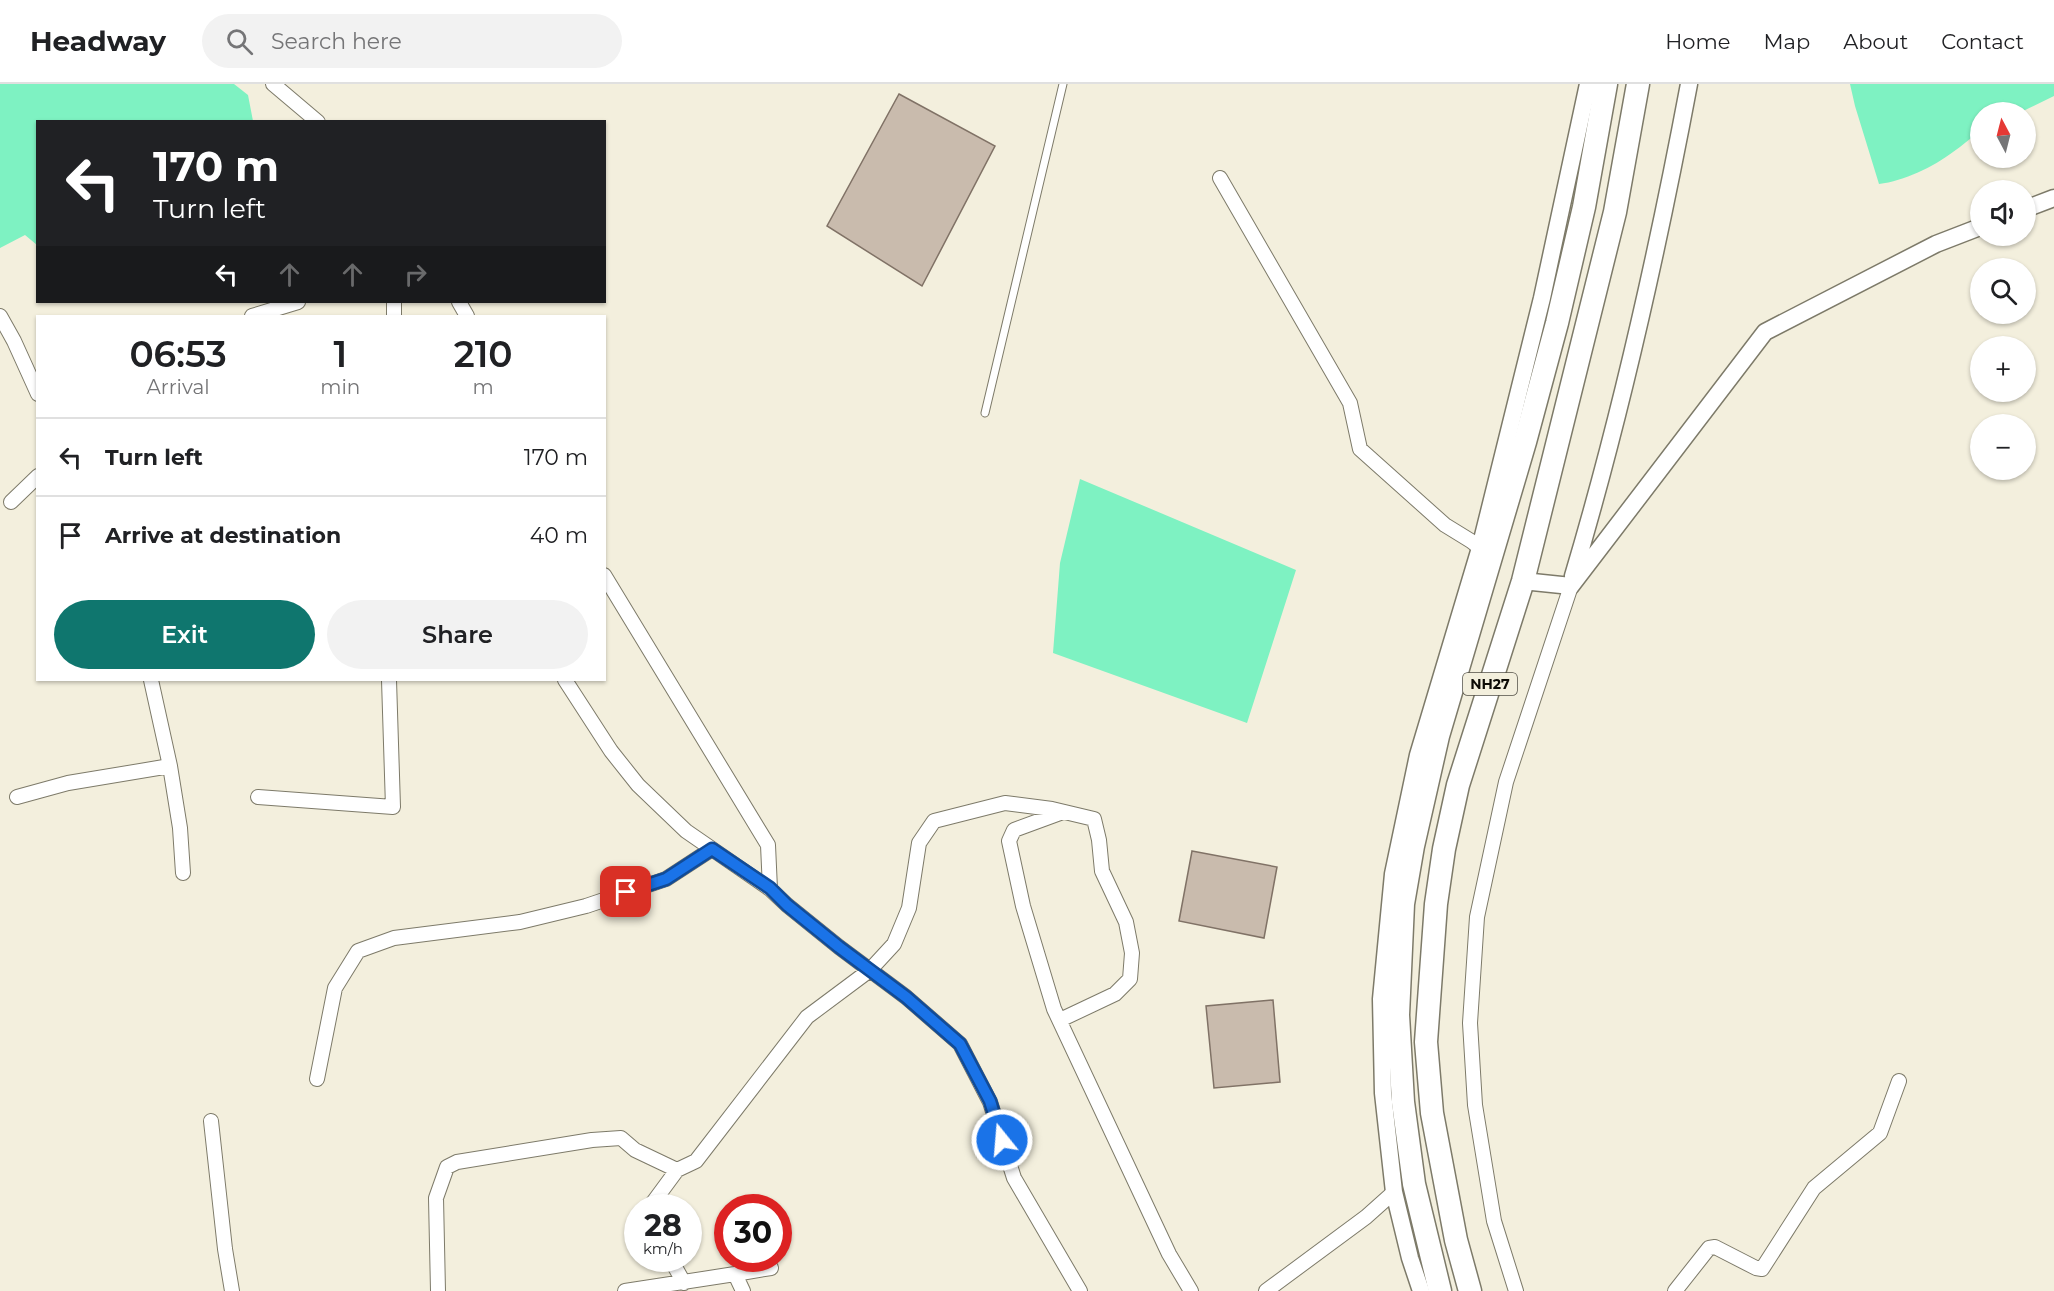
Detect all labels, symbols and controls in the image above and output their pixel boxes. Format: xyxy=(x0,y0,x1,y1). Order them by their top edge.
search box xyxy=(202,14,622,68)
text: Headway xyxy=(30,24,166,58)
icon: search xyxy=(223,25,256,58)
text: Search here xyxy=(271,28,402,55)
text: Home xyxy=(1665,29,1730,54)
text: Map xyxy=(1763,29,1810,54)
text: About xyxy=(1843,29,1908,54)
text: Contact xyxy=(1941,29,2024,54)
north arrow xyxy=(1970,102,2036,168)
map controls xyxy=(1970,102,2036,480)
text: 170 m xyxy=(153,140,279,192)
icon: left xyxy=(54,144,132,222)
button: sound xyxy=(1970,180,2036,246)
text: Turn left xyxy=(153,192,266,225)
icon: left xyxy=(210,258,243,291)
icon: ahead xyxy=(273,258,306,291)
icon: ahead xyxy=(336,258,369,291)
icon: right xyxy=(399,258,432,291)
button: search xyxy=(1970,258,2036,324)
text: 06:53 xyxy=(129,332,227,376)
text: 1 xyxy=(333,332,347,376)
text: 210 xyxy=(454,332,513,376)
button: + xyxy=(1970,336,2036,402)
text: Arrival xyxy=(147,375,210,399)
text: min xyxy=(320,375,360,399)
text: m xyxy=(473,375,494,399)
button: − xyxy=(1970,414,2036,480)
icon: left xyxy=(54,441,87,474)
text: Turn left xyxy=(105,444,203,471)
text: 170 m xyxy=(524,444,588,471)
icon: arrive xyxy=(54,519,87,552)
text: Arrive at destination xyxy=(105,522,341,549)
text: 40 m xyxy=(530,522,588,549)
button: Exit xyxy=(54,600,315,669)
button: Share xyxy=(327,600,588,669)
road number: NH27 xyxy=(1463,673,1517,695)
pin xyxy=(600,866,651,917)
icon: arrive xyxy=(609,875,642,908)
position arrow xyxy=(970,1108,1034,1172)
speed limit sign: 30 xyxy=(714,1194,792,1272)
text: 28 xyxy=(644,1207,682,1244)
text: km/h xyxy=(643,1239,683,1258)

